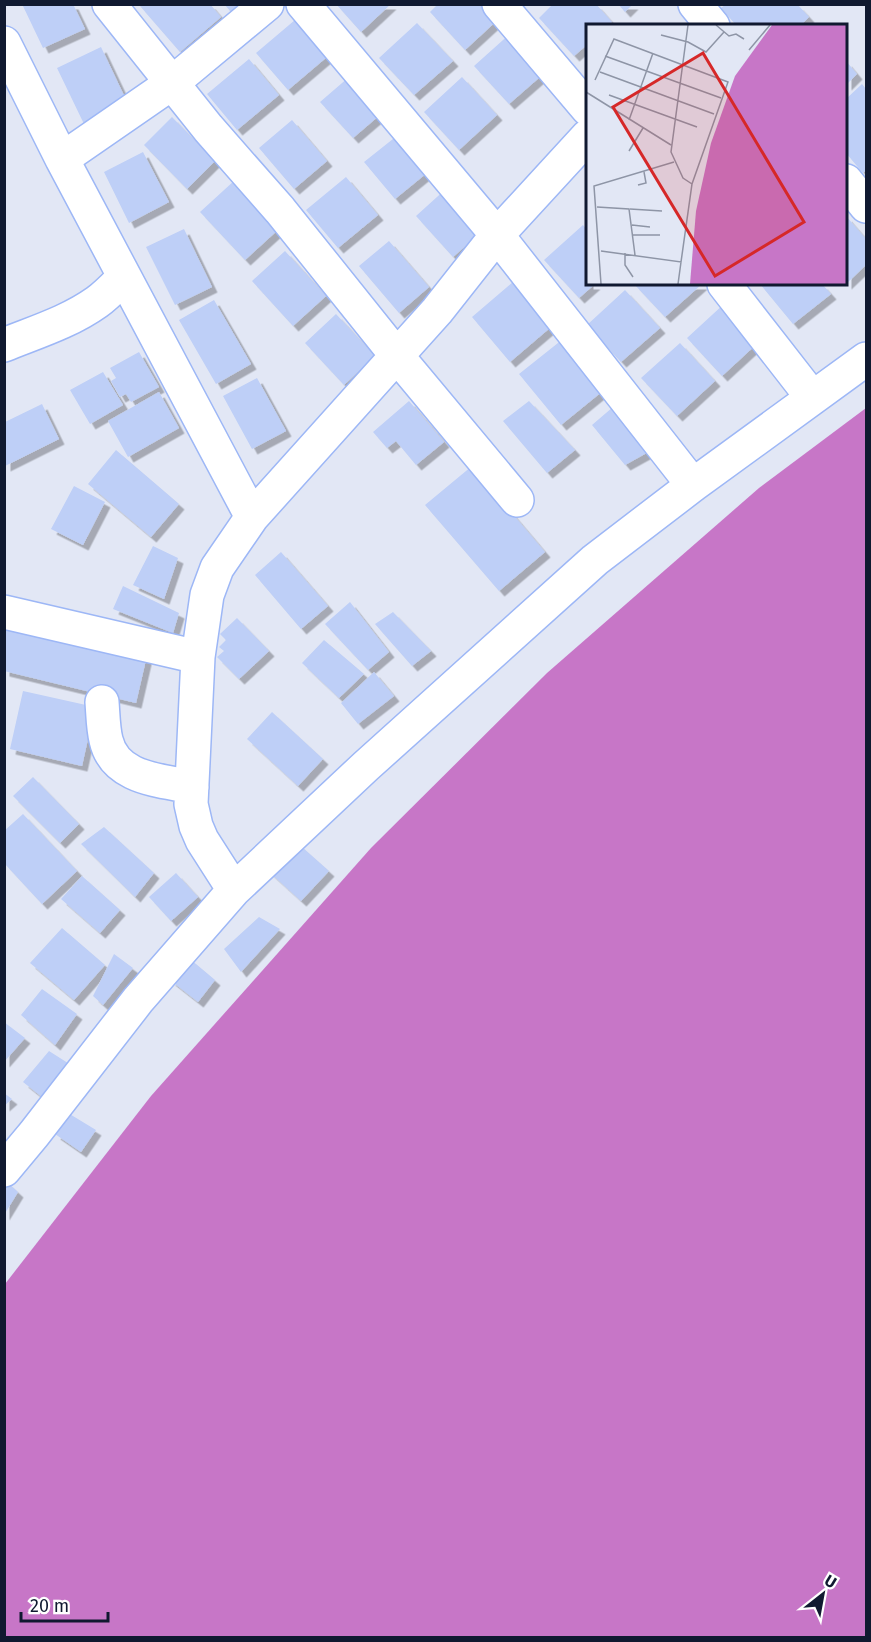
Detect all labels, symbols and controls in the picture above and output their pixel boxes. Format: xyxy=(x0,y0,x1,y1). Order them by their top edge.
inset map xyxy=(586,24,847,285)
north arrow xyxy=(793,1564,853,1624)
text: U xyxy=(821,1571,840,1592)
scale bar xyxy=(21,1585,108,1623)
text: 20 m xyxy=(30,1595,69,1617)

